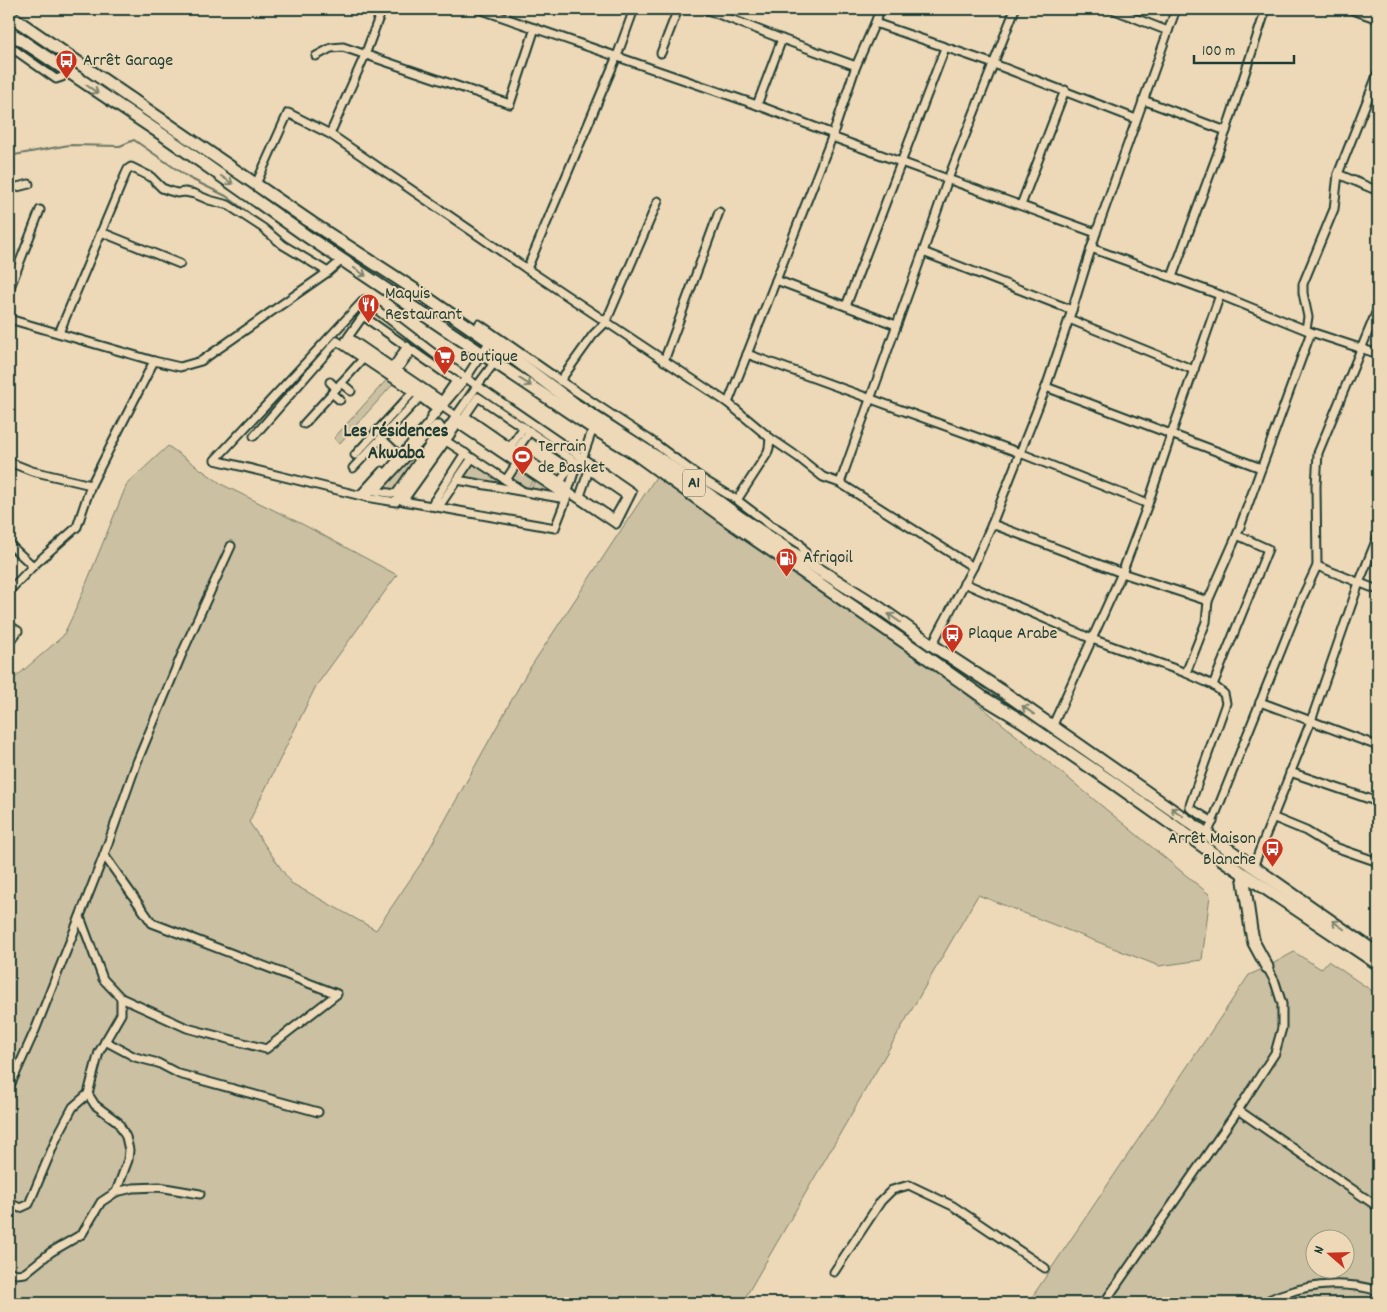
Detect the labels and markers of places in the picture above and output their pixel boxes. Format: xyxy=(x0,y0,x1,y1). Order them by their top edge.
bus stop icon: Arrêt Garage xyxy=(55,49,79,80)
place label: Arrêt Garage xyxy=(83,49,173,74)
place label: Maquis Restaurant xyxy=(385,282,463,328)
restaurant icon: Maquis Restaurant xyxy=(357,292,381,323)
supermarket icon: Boutique xyxy=(432,345,456,376)
place label: Boutique xyxy=(460,345,518,370)
place label: Terrain de Basket xyxy=(538,435,605,481)
sports icon: Terrain de Basket xyxy=(510,445,534,476)
fuel station icon: Afriqoil xyxy=(775,546,799,577)
place label: Afriqoil xyxy=(803,546,853,571)
bus stop icon: Plaque Arabe xyxy=(940,622,964,653)
place label: Plaque Arabe xyxy=(968,622,1057,647)
place label: Arrêt Maison Blanche xyxy=(1168,827,1256,873)
bus stop icon: Arrêt Maison Blanche xyxy=(1260,837,1284,868)

